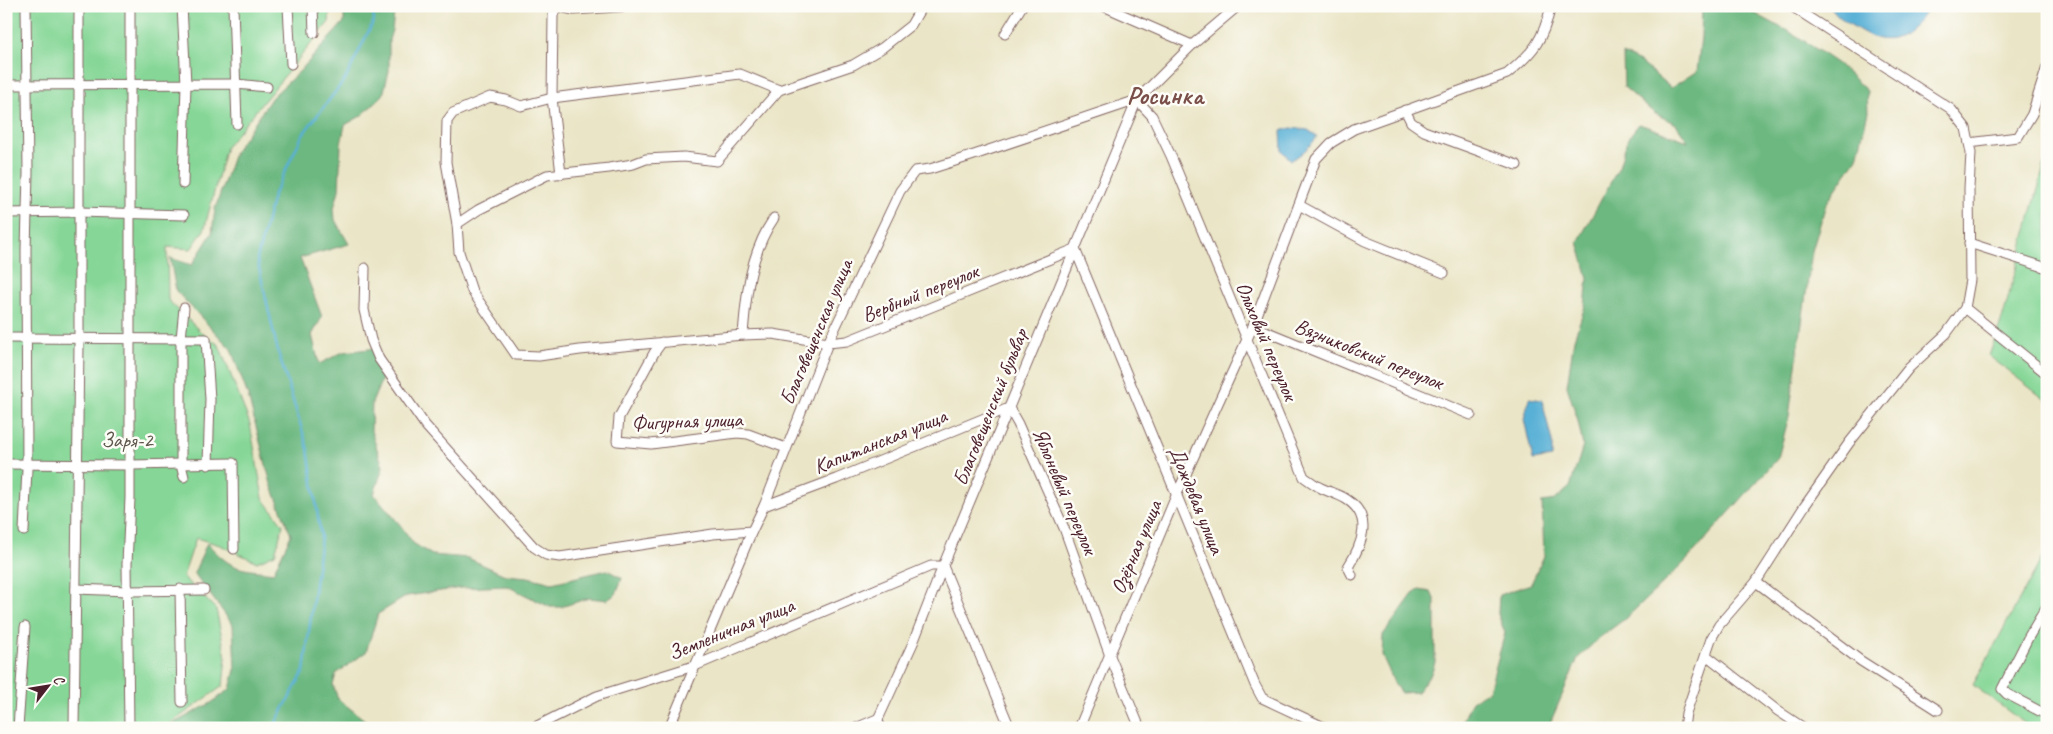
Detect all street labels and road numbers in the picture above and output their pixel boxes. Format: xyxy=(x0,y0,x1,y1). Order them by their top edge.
street label: Благовещенская улица xyxy=(774,253,859,409)
street label: Вербный переулок xyxy=(858,257,984,328)
street label: Ольховый переулок xyxy=(1230,278,1305,406)
street label: Вязниковский переулок xyxy=(1291,312,1449,397)
street label: Благовещенский бульвар xyxy=(947,324,1034,489)
street label: Капитанская улица xyxy=(810,402,952,479)
street label: Фигурная улица xyxy=(631,406,745,436)
street label: Яблоневый переулок xyxy=(1027,424,1104,560)
street label: Дождевая улица xyxy=(1164,442,1231,560)
street label: Озёрная улица xyxy=(1105,495,1169,598)
street label: Земленичная улица xyxy=(664,591,799,666)

